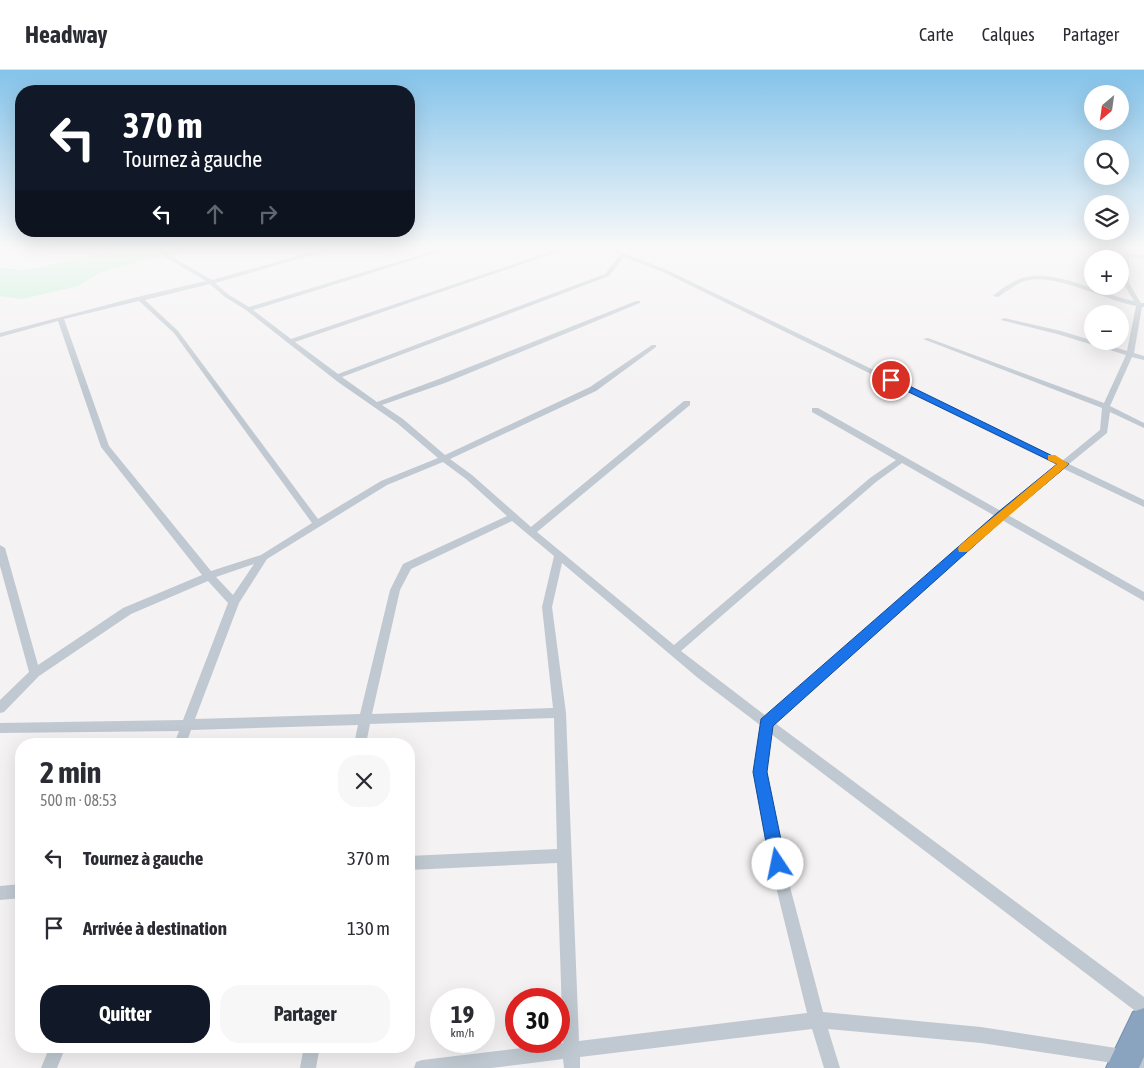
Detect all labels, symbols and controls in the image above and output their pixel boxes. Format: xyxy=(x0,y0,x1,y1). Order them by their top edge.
text: Headway xyxy=(25,21,108,48)
text: Carte xyxy=(919,24,954,45)
text: Calques xyxy=(982,24,1035,45)
text: Partager xyxy=(1063,24,1119,45)
north arrow xyxy=(1084,85,1129,130)
map controls xyxy=(1084,85,1129,350)
icon: left xyxy=(40,105,105,170)
text: 370 m xyxy=(123,105,202,145)
button: search xyxy=(1084,140,1129,185)
text: Tournez à gauche xyxy=(123,146,262,172)
button: layers xyxy=(1084,195,1129,240)
icon: left xyxy=(148,200,176,228)
icon: ahead xyxy=(201,200,229,228)
icon: right xyxy=(254,200,282,228)
button: + xyxy=(1084,250,1129,295)
button: − xyxy=(1084,305,1129,350)
pin xyxy=(870,359,912,401)
icon: arrive xyxy=(877,366,905,394)
text: 2 min xyxy=(40,755,101,789)
button: close xyxy=(338,755,390,807)
text: 500 m · 08:53 xyxy=(40,791,117,809)
position arrow xyxy=(751,837,803,889)
icon: left xyxy=(40,844,68,872)
text: Tournez à gauche xyxy=(83,847,203,869)
text: 370 m xyxy=(347,847,390,869)
icon: arrive xyxy=(40,914,68,942)
text: Arrivée à destination xyxy=(83,917,227,939)
text: 130 m xyxy=(347,917,390,939)
button: Quitter xyxy=(40,985,210,1043)
button: Partager xyxy=(220,985,390,1043)
speed limit sign: 30 xyxy=(505,988,570,1053)
text: 19 xyxy=(451,1000,474,1028)
text: km/h xyxy=(451,1026,474,1040)

